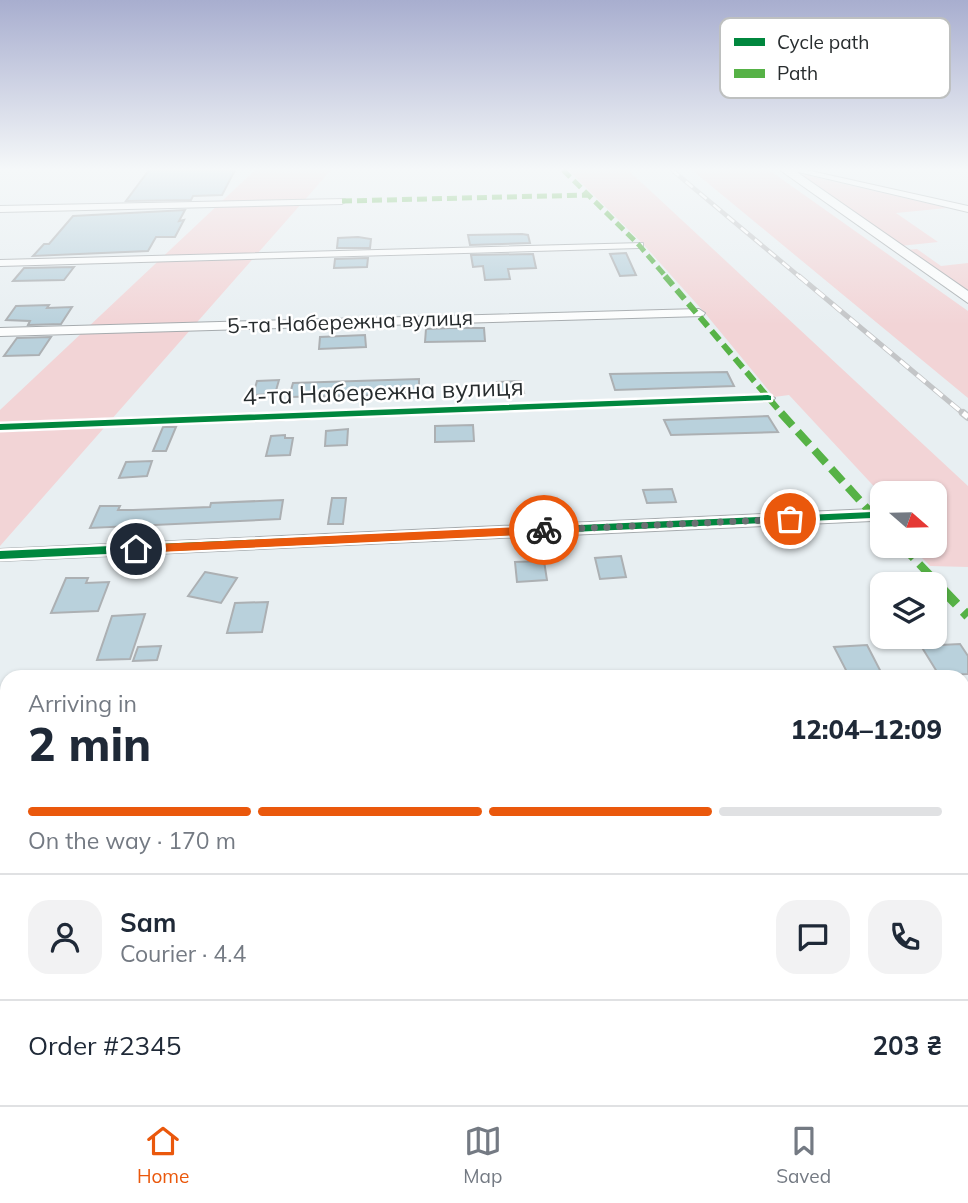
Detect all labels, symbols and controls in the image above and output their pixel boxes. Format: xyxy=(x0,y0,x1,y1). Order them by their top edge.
legend xyxy=(720,18,950,98)
text: Cycle path xyxy=(777,30,869,54)
text: Path xyxy=(777,61,818,85)
street label: 5-та Набережна вулиця xyxy=(227,304,473,338)
street label: 4-та Набережна вулиця xyxy=(242,371,524,411)
north arrow xyxy=(870,481,947,558)
map controls xyxy=(870,481,947,649)
pin xyxy=(760,489,820,549)
courier xyxy=(509,495,579,565)
icon: bag xyxy=(771,500,809,538)
icon: bike xyxy=(525,511,563,549)
pin xyxy=(106,519,166,579)
icon: home xyxy=(117,530,155,568)
button: layers xyxy=(870,572,947,649)
text: Arriving in xyxy=(28,689,137,718)
text: 12:04–12:09 xyxy=(791,713,942,746)
text: 2 min xyxy=(28,715,151,773)
text: On the way · 170 m xyxy=(28,826,236,855)
button: person xyxy=(28,900,102,974)
button: chat xyxy=(776,900,850,974)
button: phone xyxy=(868,900,942,974)
text: Sam xyxy=(120,906,176,939)
text: Courier · 4.4 xyxy=(120,939,246,968)
text: Order #2345 xyxy=(28,1029,181,1062)
text: 203 ₴ xyxy=(872,1029,942,1062)
tab: Home xyxy=(137,1122,189,1188)
tab: Map xyxy=(463,1122,502,1188)
tab: Saved xyxy=(776,1122,831,1188)

